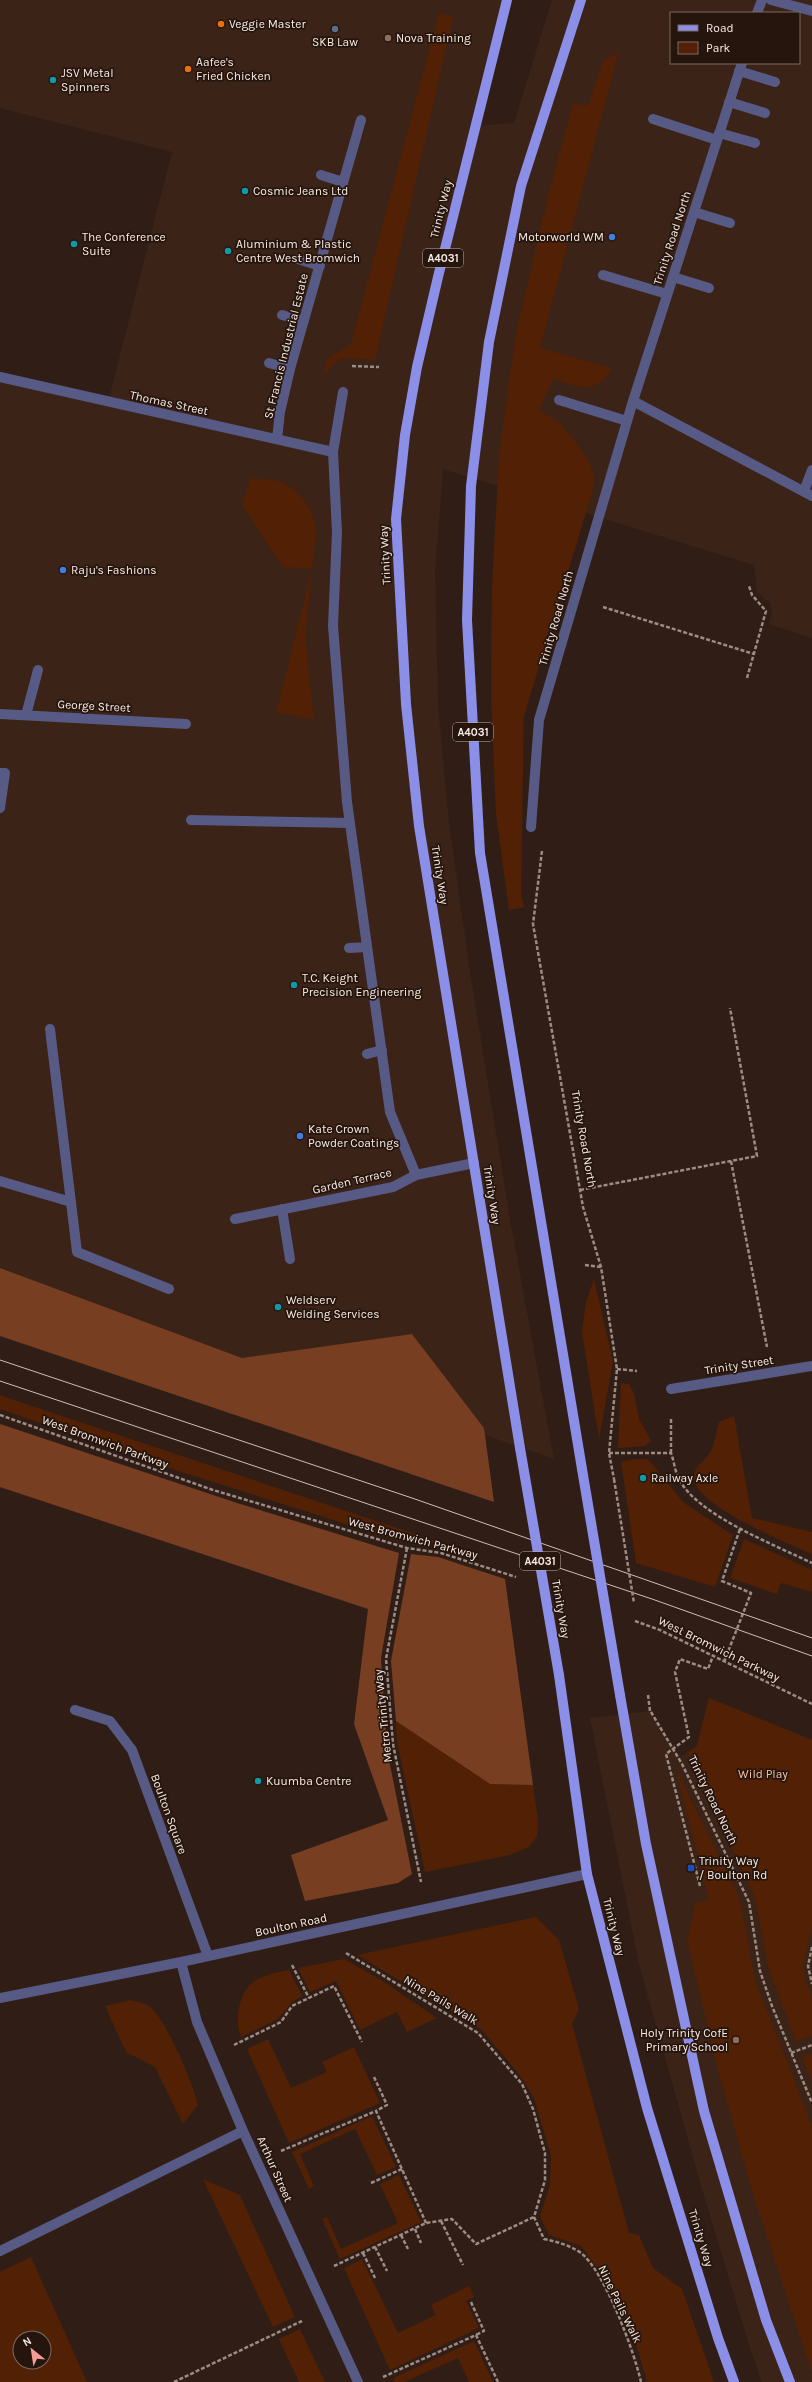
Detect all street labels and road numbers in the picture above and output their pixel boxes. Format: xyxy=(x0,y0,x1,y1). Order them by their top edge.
street label: Trinity Way xyxy=(427,178,455,239)
street label: Trinity Road North xyxy=(650,189,694,287)
road number: A4031 xyxy=(423,249,463,267)
street label: St Francis Industrial Estate xyxy=(261,272,311,420)
street label: Thomas Street xyxy=(129,388,210,418)
street label: Trinity Way xyxy=(376,525,394,585)
street label: Trinity Road North xyxy=(536,569,576,667)
street label: George Street xyxy=(57,697,131,715)
road number: A4031 xyxy=(453,723,493,741)
street label: Trinity Way xyxy=(428,845,452,906)
street label: Trinity Road North xyxy=(569,1089,599,1189)
street label: Garden Terrace xyxy=(311,1165,393,1197)
street label: Trinity Way xyxy=(480,1165,504,1226)
street label: Trinity Street xyxy=(703,1353,775,1377)
street label: West Bromwich Parkway xyxy=(40,1413,171,1472)
street label: West Bromwich Parkway xyxy=(347,1514,480,1562)
road number: A4031 xyxy=(520,1552,560,1570)
street label: Trinity Way xyxy=(549,1579,573,1640)
street label: West Bromwich Parkway xyxy=(656,1613,782,1685)
street label: Metro Trinity Way xyxy=(371,1668,395,1763)
street label: Trinity Road North xyxy=(685,1753,741,1847)
street label: Boulton Square xyxy=(148,1772,190,1856)
street label: Trinity Way xyxy=(600,1897,628,1958)
street label: Boulton Road xyxy=(254,1911,328,1939)
street label: Nine Pails Walk xyxy=(401,1972,481,2028)
street label: Arthur Street xyxy=(254,2134,296,2204)
street label: Trinity Way xyxy=(686,2208,716,2269)
street label: Nine Pails Walk xyxy=(595,2263,645,2345)

